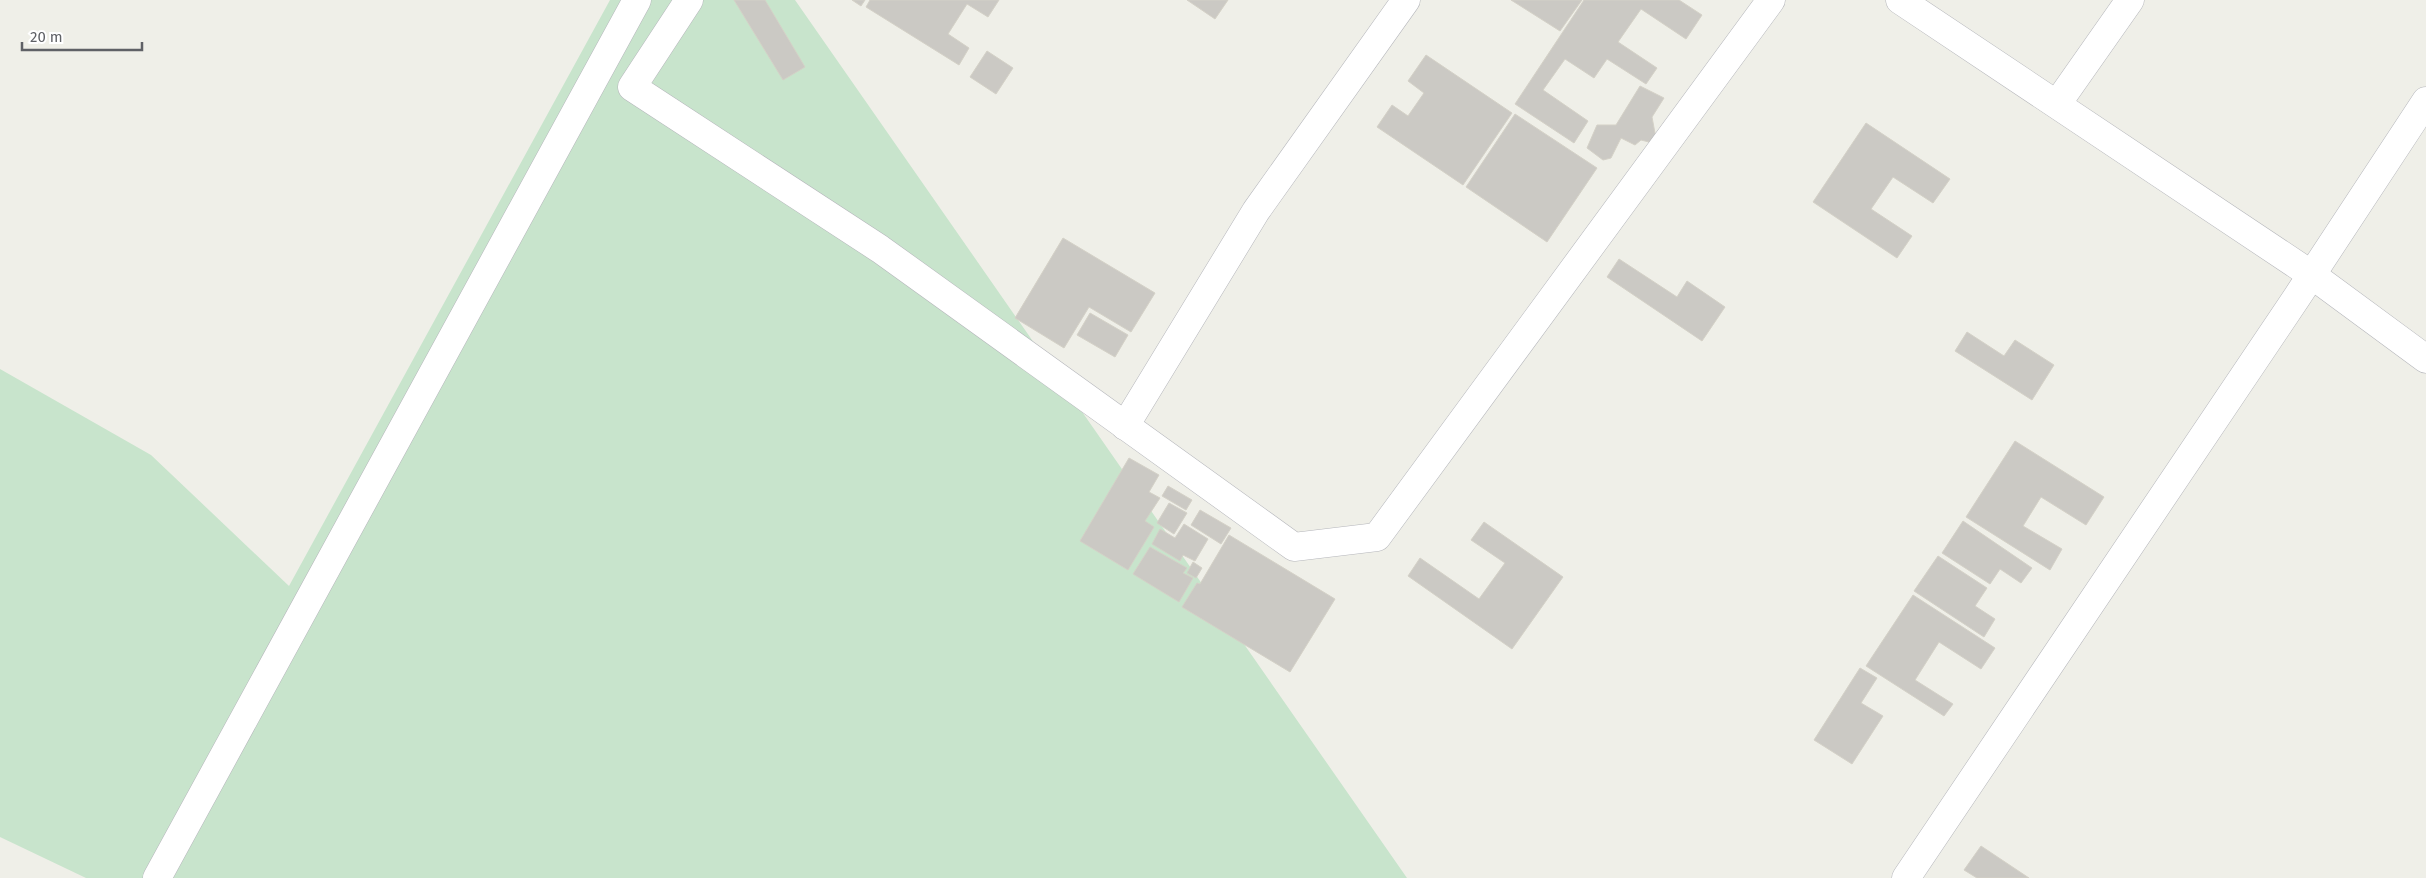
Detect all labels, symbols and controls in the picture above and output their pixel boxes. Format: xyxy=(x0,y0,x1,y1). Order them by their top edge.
scale bar xyxy=(22,20,142,52)
text: 20 m xyxy=(30,28,63,46)

